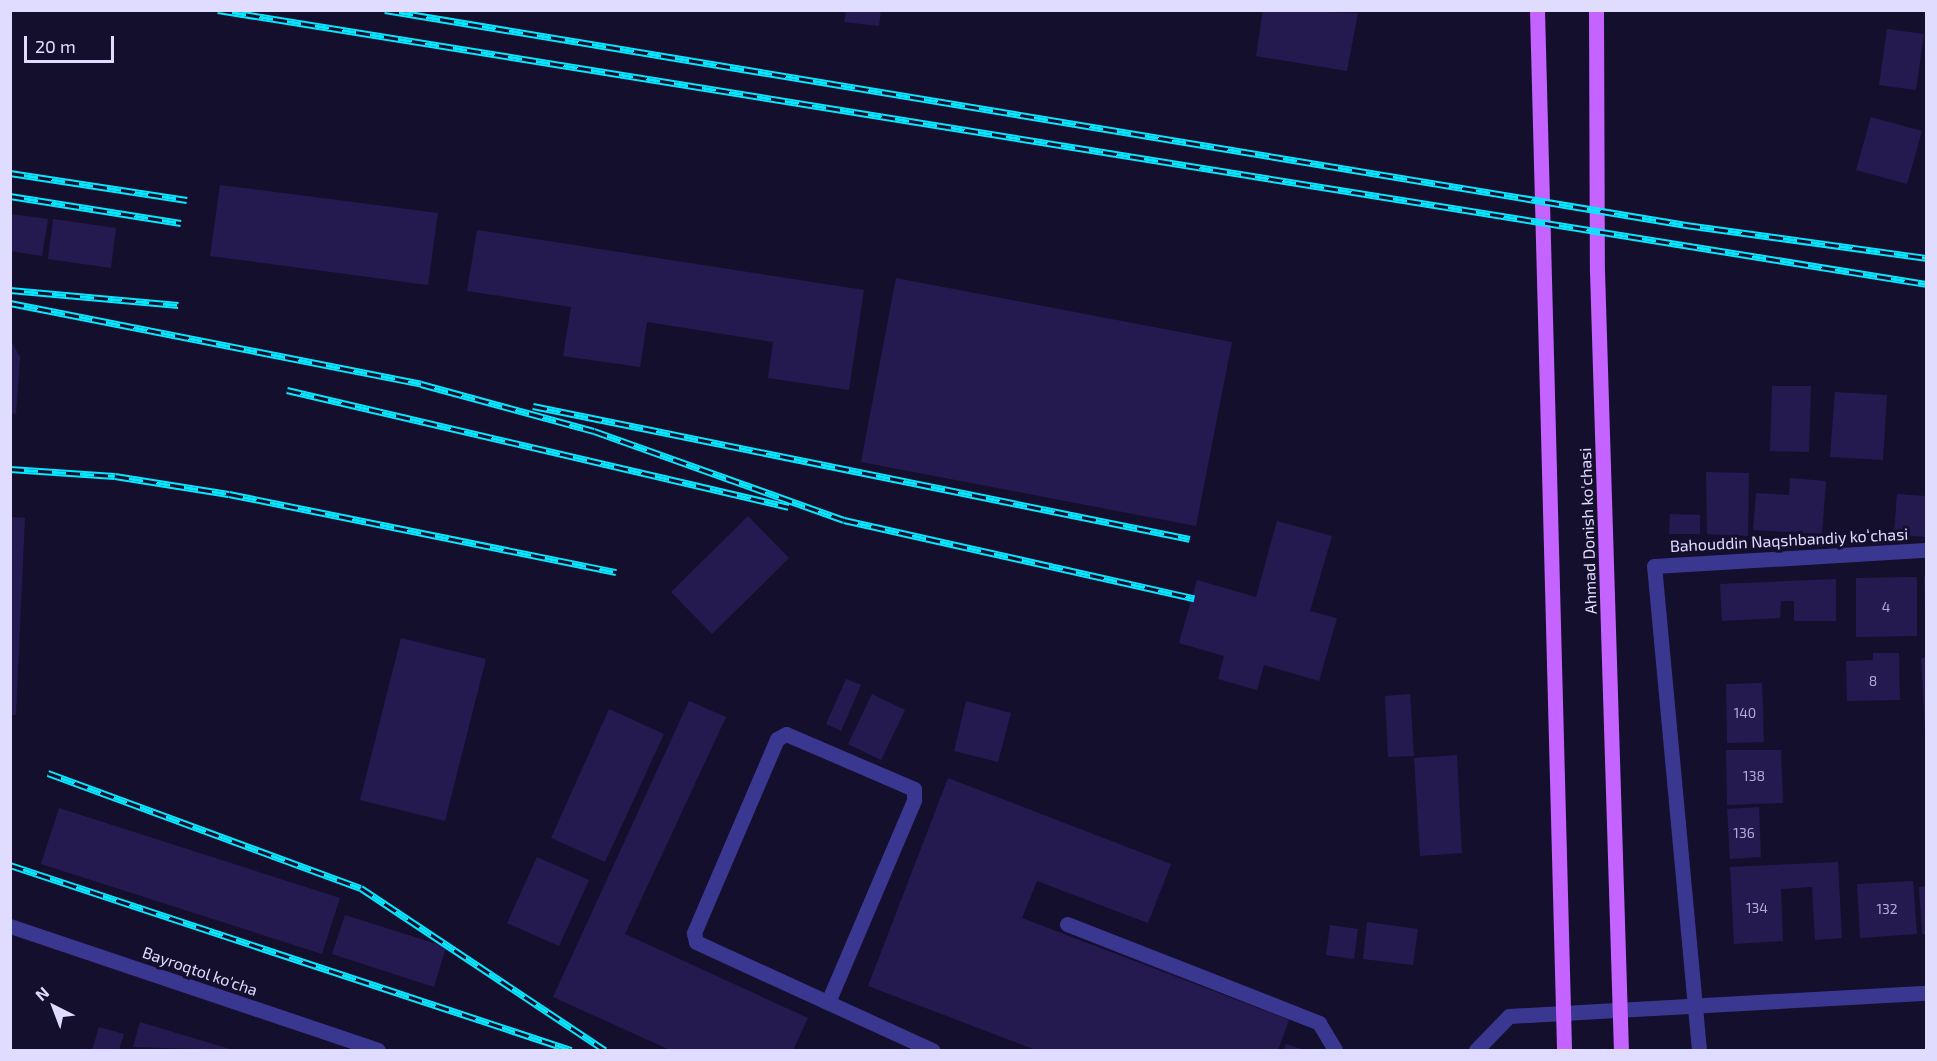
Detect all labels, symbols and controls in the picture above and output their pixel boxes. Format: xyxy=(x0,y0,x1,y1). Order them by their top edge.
scale bar xyxy=(27,24,117,62)
text: 20 m xyxy=(35,35,76,57)
street label: Ahmad Donish ko'chasi xyxy=(1576,447,1600,615)
street label: Bahouddin Naqshbandiy koʻchasi xyxy=(1669,524,1909,556)
house number: 4 xyxy=(1882,599,1890,615)
house number: 8 xyxy=(1869,673,1877,689)
house number: 140 xyxy=(1734,705,1756,721)
house number: 138 xyxy=(1743,768,1765,784)
house number: 136 xyxy=(1733,825,1755,841)
house number: 134 xyxy=(1746,900,1768,916)
house number: 132 xyxy=(1876,901,1898,917)
street label: Bayroqtol ko'cha xyxy=(140,942,260,1000)
north arrow xyxy=(24,977,84,1037)
text: N xyxy=(31,982,52,1004)

